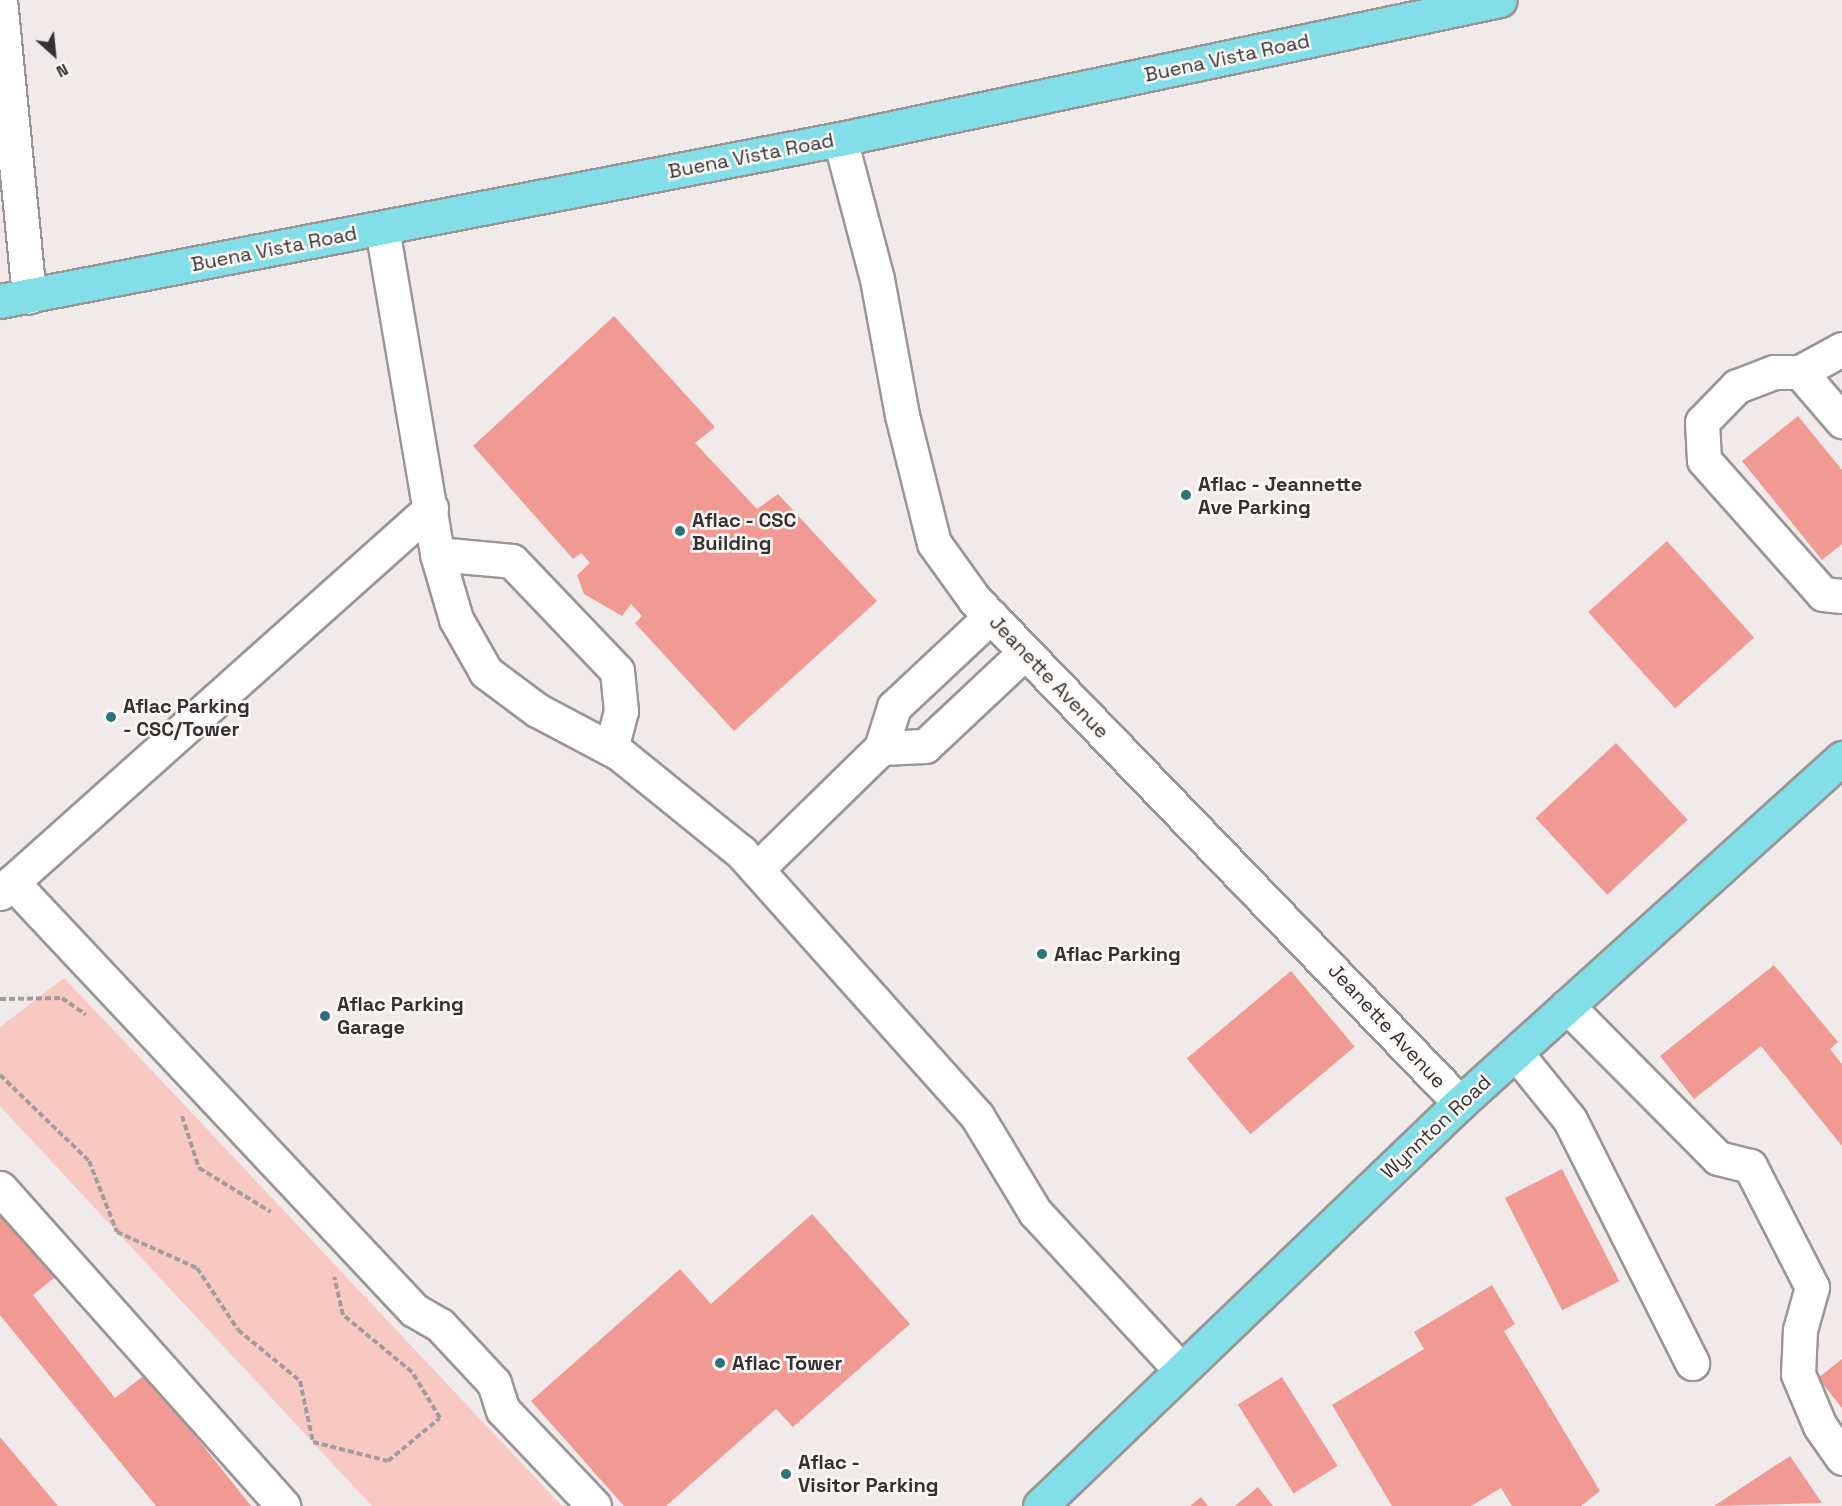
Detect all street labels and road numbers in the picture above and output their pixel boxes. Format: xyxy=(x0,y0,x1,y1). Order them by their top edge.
street label: Buena Vista Road xyxy=(1142,29,1312,87)
street label: Buena Vista Road xyxy=(666,128,836,184)
street label: Buena Vista Road xyxy=(189,221,359,277)
street label: Jeanette Avenue xyxy=(984,610,1114,744)
street label: Jeanette Avenue xyxy=(1323,959,1451,1093)
street label: Wynnton Road xyxy=(1376,1070,1496,1184)

